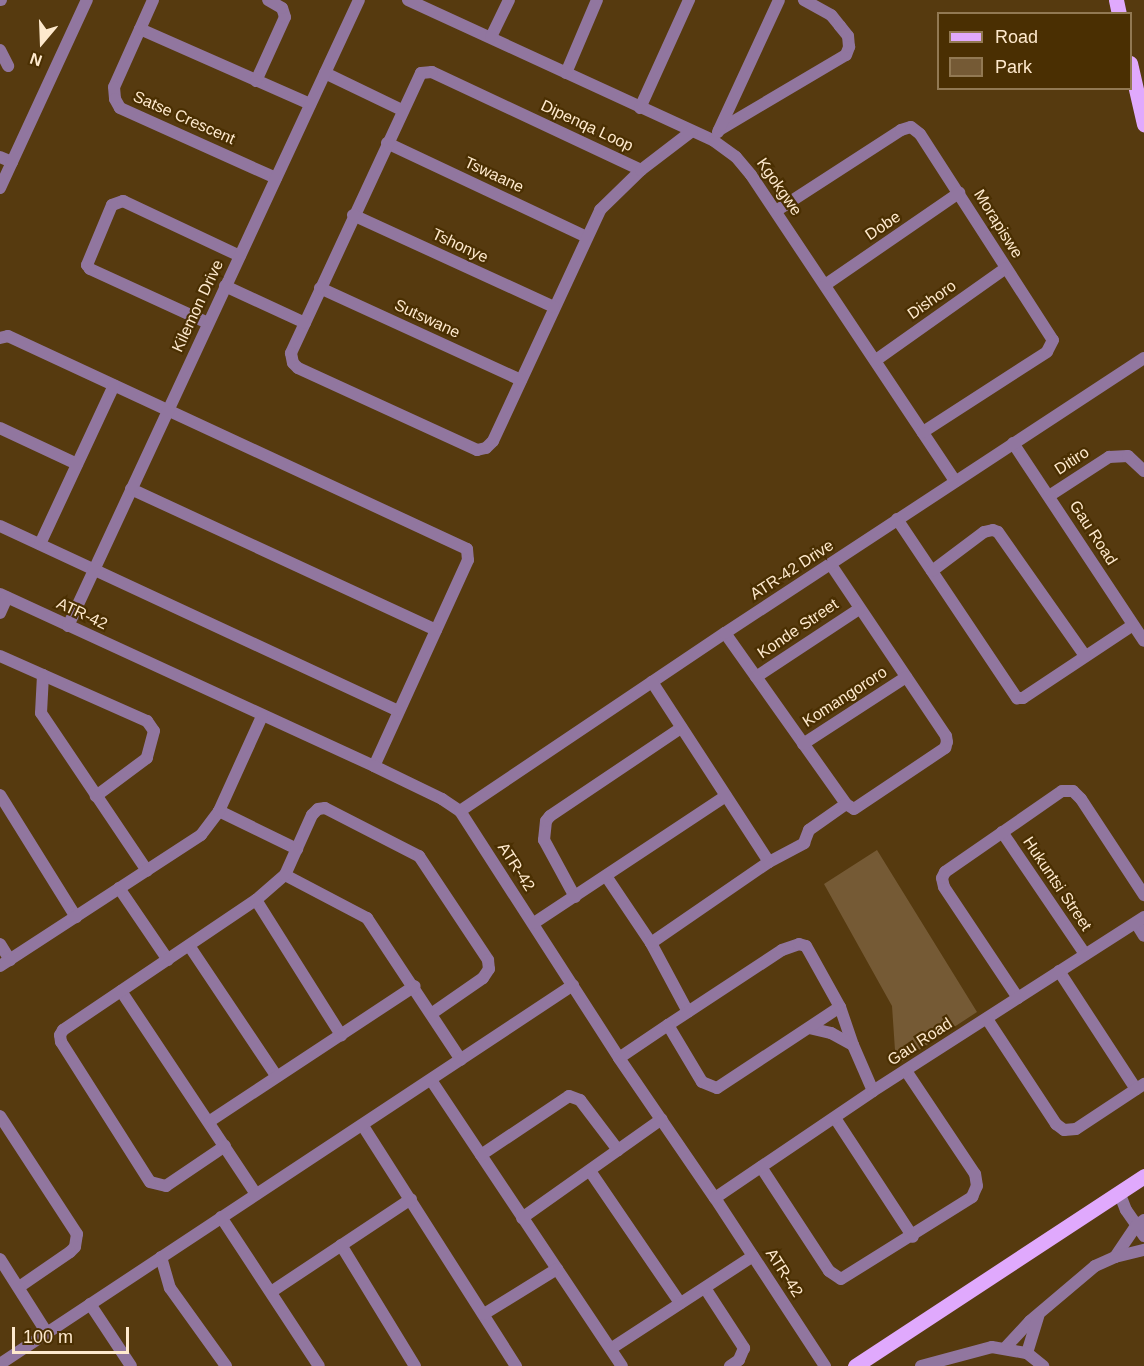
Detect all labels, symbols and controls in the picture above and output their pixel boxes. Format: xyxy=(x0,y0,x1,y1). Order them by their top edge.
north arrow xyxy=(12,12,72,72)
legend xyxy=(937,12,1132,90)
text: Road xyxy=(995,27,1038,47)
text: N xyxy=(28,50,44,69)
text: Park xyxy=(995,57,1032,77)
street label: Satse Crescent xyxy=(130,87,238,149)
street label: Dipenqa Loop xyxy=(538,96,636,156)
street label: Tswaane xyxy=(461,153,527,197)
street label: Kgokgwe xyxy=(752,155,806,219)
street label: Morapiswe xyxy=(969,186,1027,262)
street label: Dobe xyxy=(862,207,904,245)
street label: Tshonye xyxy=(429,225,491,267)
street label: Kilemon Drive xyxy=(168,257,228,355)
street label: Dishoro xyxy=(904,276,960,324)
street label: Sutswane xyxy=(391,295,463,343)
street label: Ditiro xyxy=(1051,443,1093,479)
street label: Gau Road xyxy=(1065,497,1121,569)
street label: ATR-42 Drive xyxy=(747,536,837,604)
street label: ATR-42 xyxy=(54,594,110,634)
street label: Konde Street xyxy=(754,595,842,663)
street label: Komangororo xyxy=(799,663,891,731)
street label: Hukuntsi Street xyxy=(1018,833,1096,935)
street label: ATR-42 xyxy=(493,839,539,895)
street label: Gau Road xyxy=(884,1014,956,1070)
street label: ATR-42 xyxy=(761,1245,807,1301)
scale bar xyxy=(15,1315,132,1353)
text: 100 m xyxy=(23,1327,73,1347)

